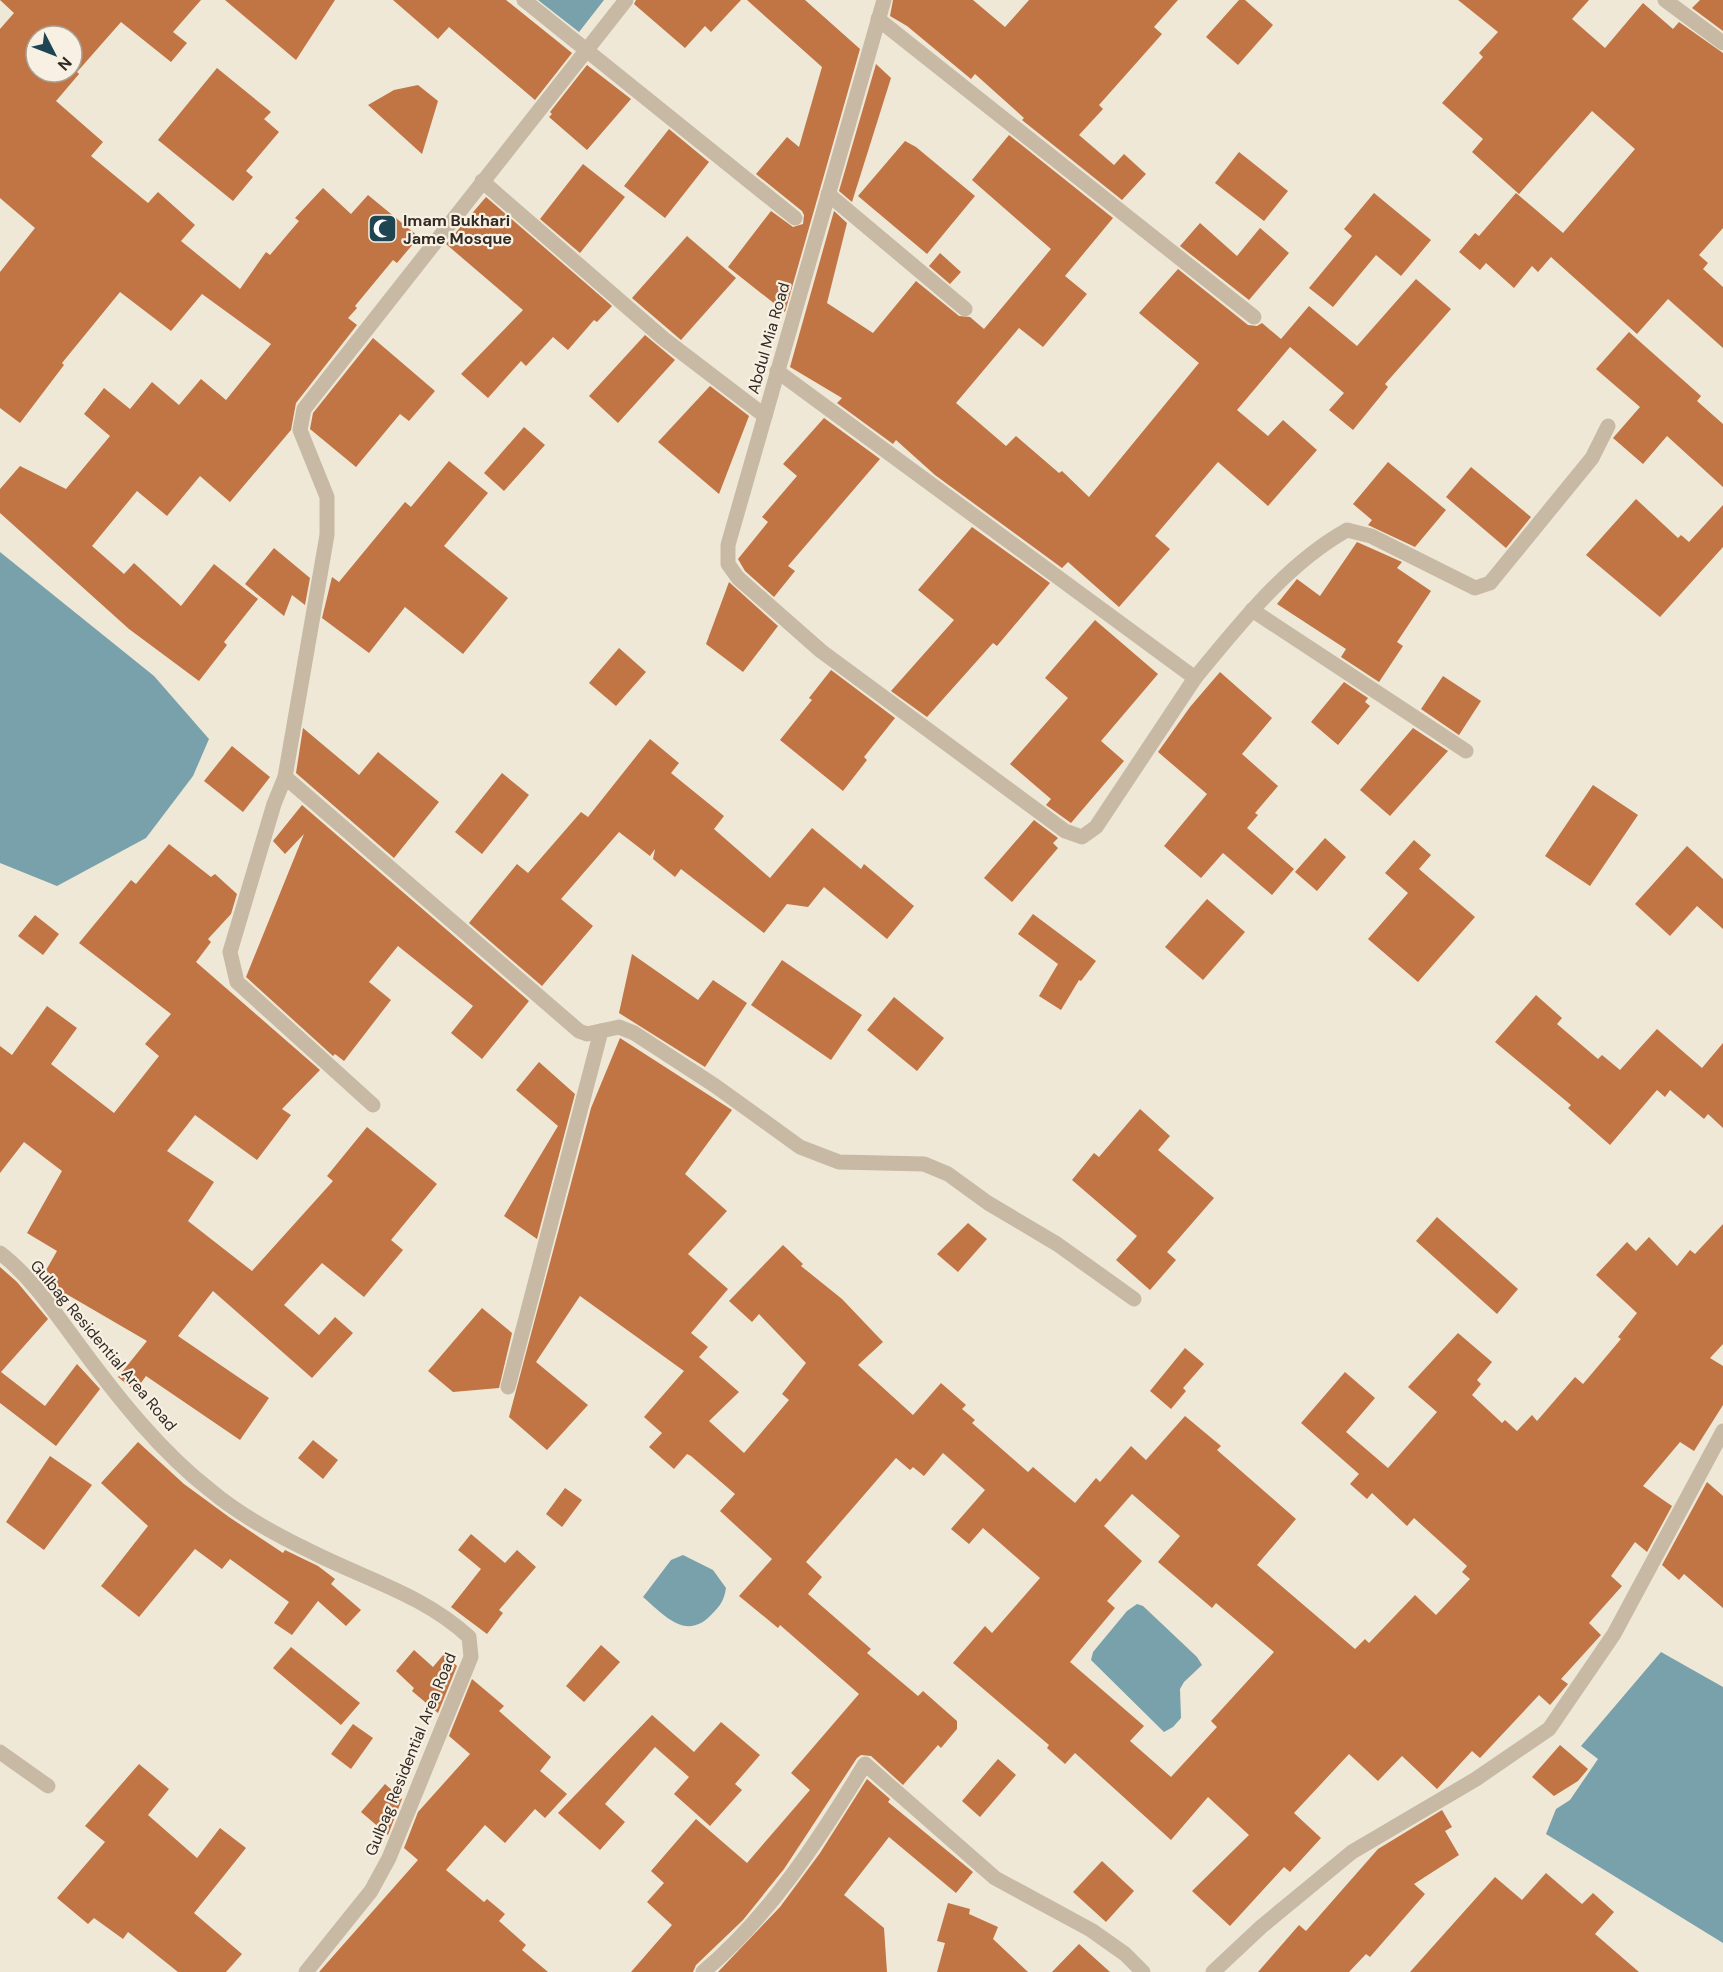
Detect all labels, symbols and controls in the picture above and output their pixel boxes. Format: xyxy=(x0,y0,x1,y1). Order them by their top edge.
north arrow xyxy=(24,24,84,84)
text: N xyxy=(53,52,76,75)
place label: Imam Bukhari Jame Mosque xyxy=(403,210,512,249)
mosque icon: Imam Bukhari Jame Mosque xyxy=(366,213,398,245)
street label: Abdul Mia Road xyxy=(743,280,794,396)
street label: Gulbag Residential Area Road xyxy=(26,1255,181,1435)
street label: Gulbag Residential Area Road xyxy=(360,1650,461,1859)

